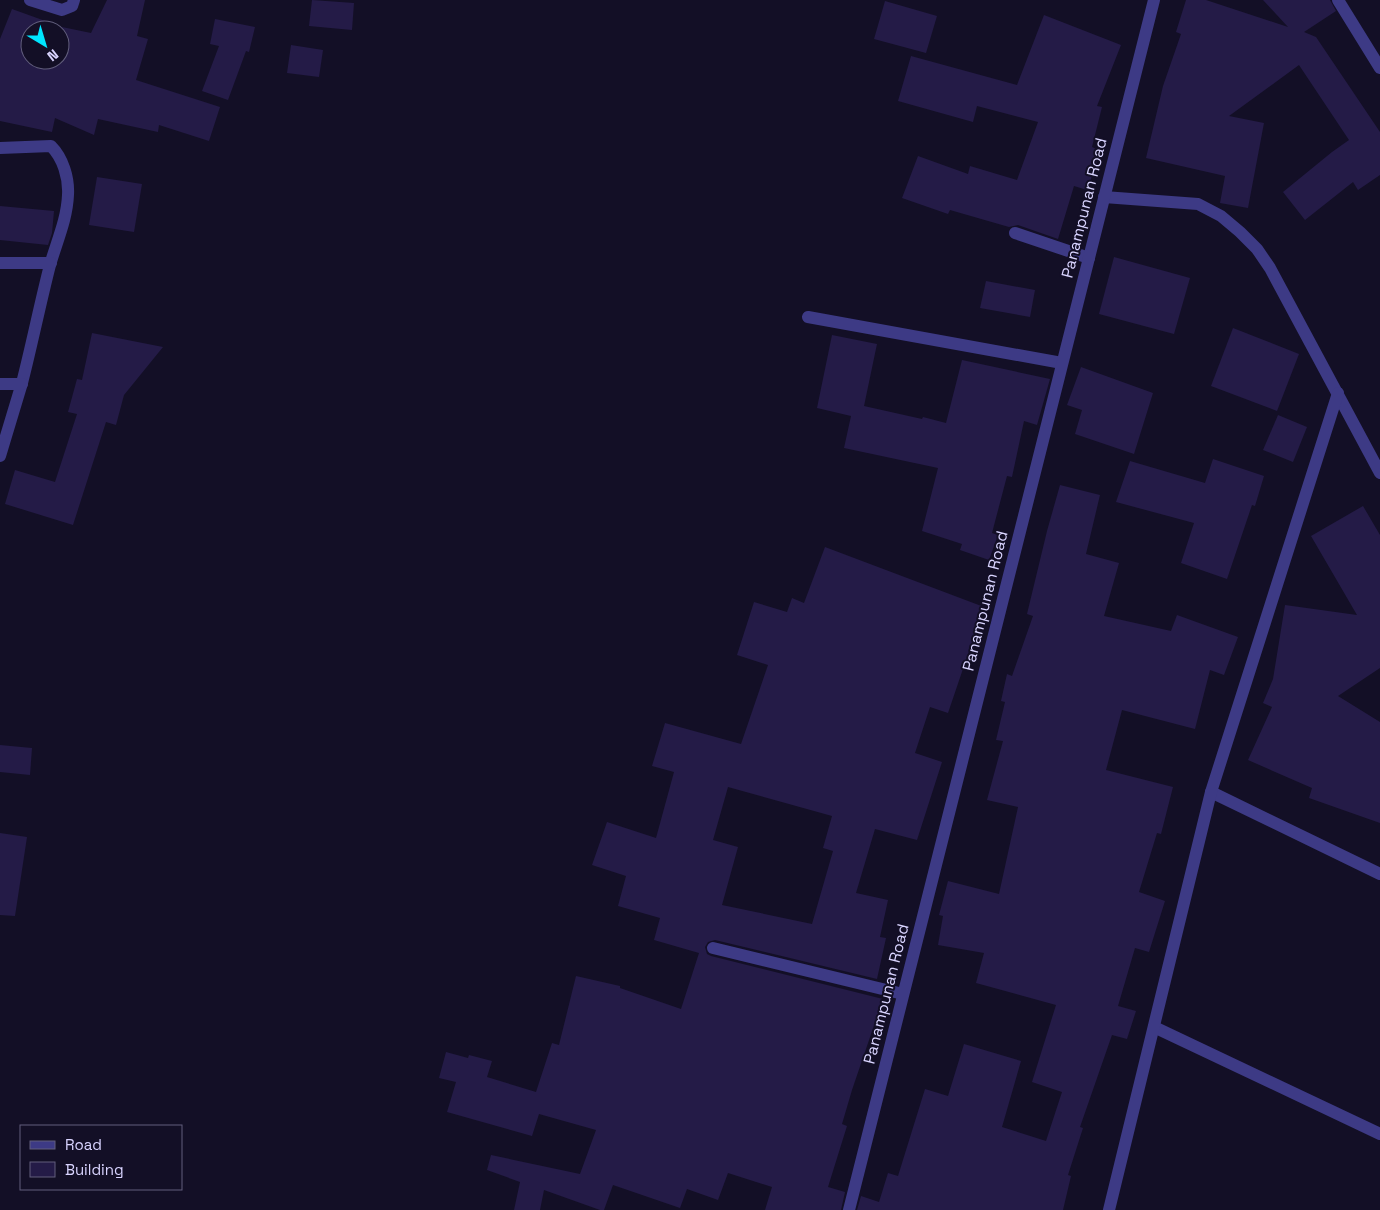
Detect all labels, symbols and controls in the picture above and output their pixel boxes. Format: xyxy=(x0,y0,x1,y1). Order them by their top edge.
north arrow xyxy=(20,20,70,70)
text: N xyxy=(44,45,62,65)
street label: Panampunan Road xyxy=(1056,136,1112,280)
street label: Panampunan Road xyxy=(957,529,1013,673)
street label: Panampunan Road xyxy=(858,922,914,1066)
legend xyxy=(20,1125,182,1190)
text: Road xyxy=(65,1135,102,1154)
text: Building xyxy=(65,1160,124,1179)

